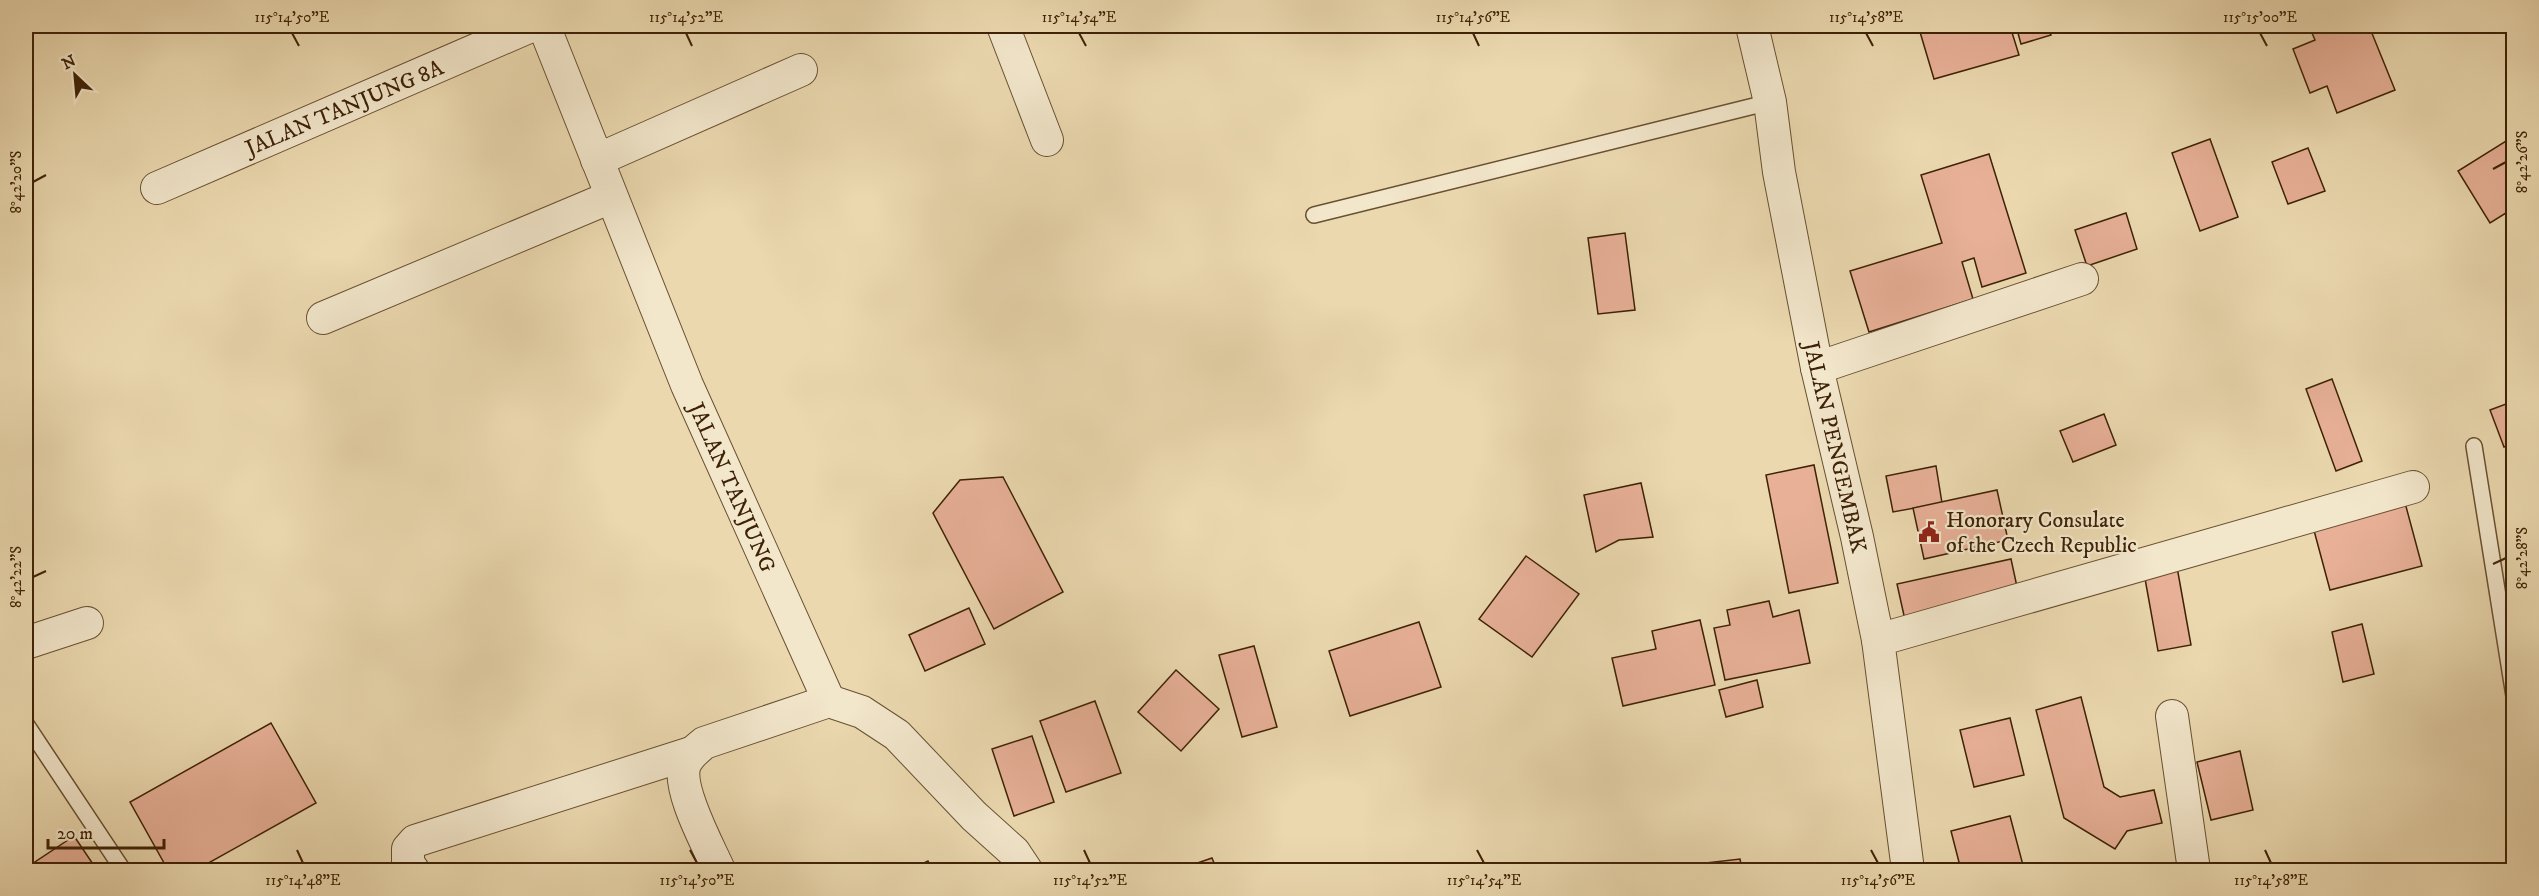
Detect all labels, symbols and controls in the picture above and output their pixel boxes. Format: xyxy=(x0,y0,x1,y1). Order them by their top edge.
text: 115°14'50"E xyxy=(255,8,330,27)
text: 115°14'52"E xyxy=(649,8,723,27)
text: 115°14'54"E xyxy=(1042,8,1117,27)
text: 115°14'56"E xyxy=(1436,8,1511,27)
text: 115°14'58"E xyxy=(1829,8,1903,27)
text: 115°15'00"E xyxy=(2223,8,2297,27)
north arrow xyxy=(45,45,105,105)
text: N xyxy=(59,51,79,74)
street label: JALAN TANJUNG 8A xyxy=(240,54,449,163)
text: 8°42'26"S xyxy=(2513,131,2532,193)
text: 8°42'20"S xyxy=(7,150,26,213)
street label: JALAN PENGEMBAK xyxy=(1797,337,1872,556)
street label: JALAN TANJUNG xyxy=(681,397,781,577)
place label: Honorary Consulate of the Czech Republic xyxy=(1946,507,2137,559)
public building icon: Honorary Consulate of the Czech Republic xyxy=(1917,520,1941,544)
text: 8°42'28"S xyxy=(2513,527,2532,589)
text: 8°42'22"S xyxy=(7,546,26,608)
scale bar xyxy=(48,812,164,850)
text: 20 m xyxy=(57,823,93,845)
text: 115°14'48"E xyxy=(265,871,341,890)
text: 115°14'50"E xyxy=(660,871,735,890)
text: 115°14'52"E xyxy=(1053,871,1127,890)
text: 115°14'54"E xyxy=(1447,871,1522,890)
text: 115°14'56"E xyxy=(1841,871,1916,890)
text: 115°14'58"E xyxy=(2234,871,2308,890)

